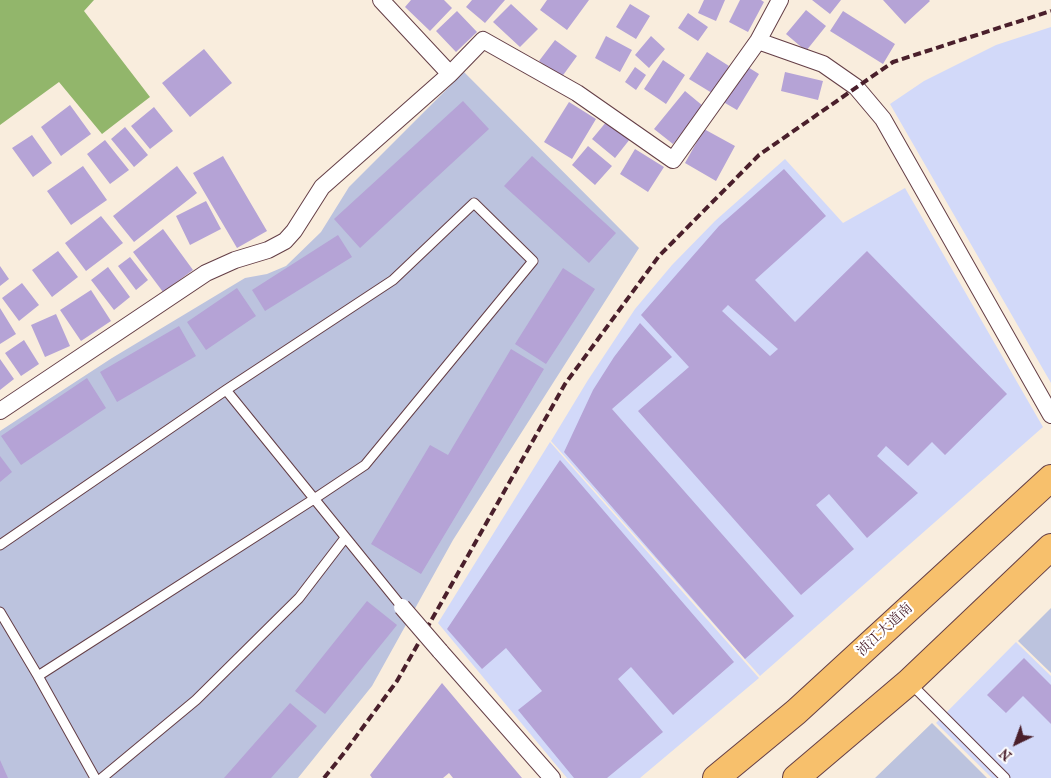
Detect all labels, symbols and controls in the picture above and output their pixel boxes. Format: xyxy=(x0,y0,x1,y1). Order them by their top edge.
street label: 浈江大道南 xyxy=(854,600,916,660)
north arrow xyxy=(991,718,1041,768)
text: N xyxy=(996,745,1015,764)

